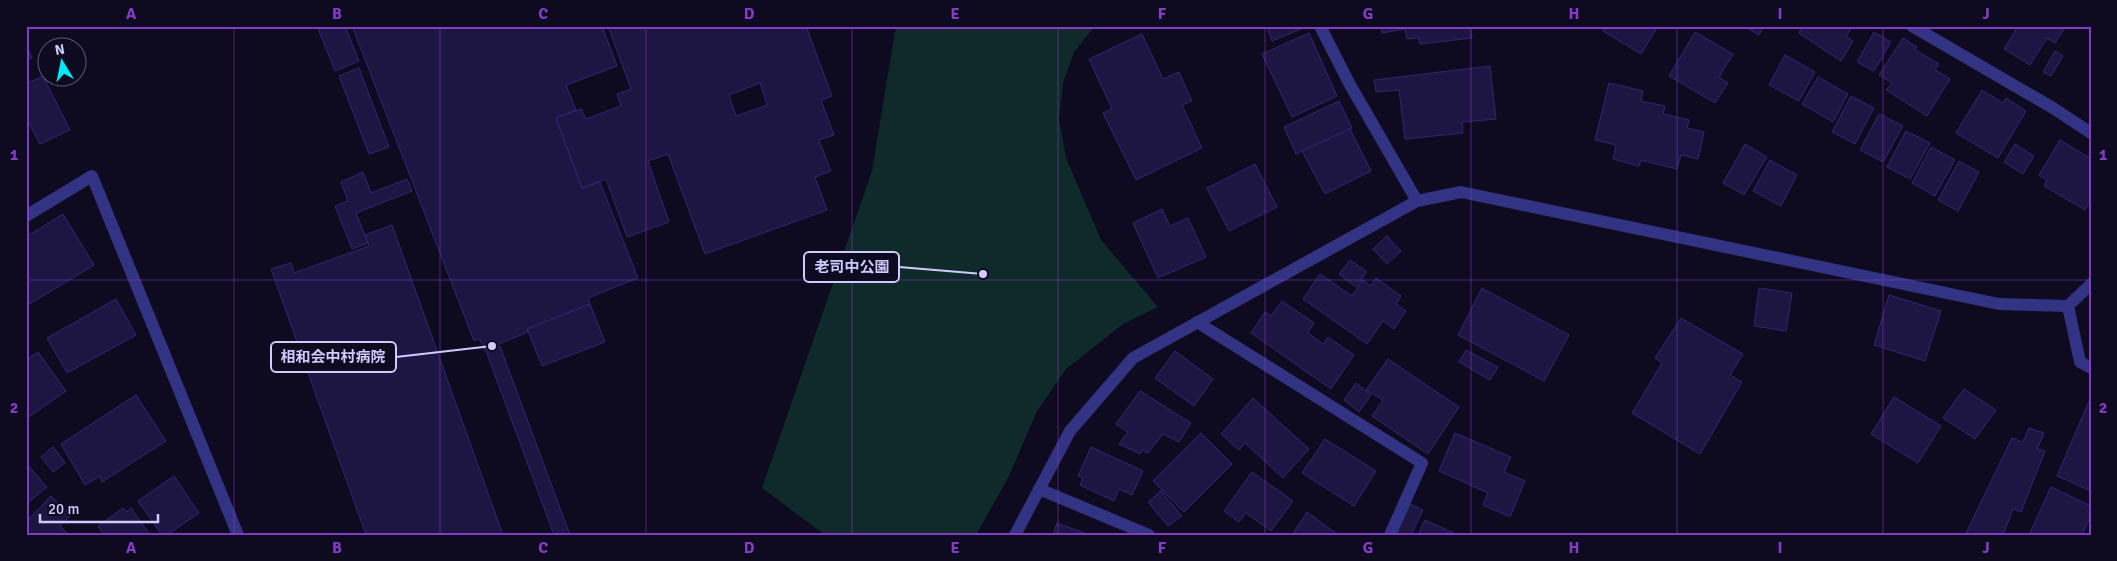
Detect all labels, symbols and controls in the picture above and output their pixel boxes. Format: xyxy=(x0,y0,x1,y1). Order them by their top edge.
text: A xyxy=(126,4,137,24)
text: B xyxy=(332,4,342,24)
text: C xyxy=(538,4,548,24)
text: D xyxy=(744,4,755,24)
text: E xyxy=(950,4,960,24)
text: F xyxy=(1158,4,1167,24)
text: G xyxy=(1363,4,1373,24)
text: H xyxy=(1569,4,1579,24)
text: I xyxy=(1777,4,1783,24)
text: J xyxy=(1982,4,1990,24)
north arrow xyxy=(38,38,88,88)
text: N xyxy=(54,40,66,59)
text: 1 xyxy=(10,145,19,165)
text: 1 xyxy=(2099,145,2108,165)
callout: 老司中公園 xyxy=(804,252,899,282)
text: 老司中公園 xyxy=(814,258,890,276)
callout: 相和会中村病院 xyxy=(271,342,396,372)
text: 相和会中村病院 xyxy=(280,348,386,366)
text: 2 xyxy=(10,398,18,418)
text: 2 xyxy=(2099,398,2107,418)
scale bar xyxy=(40,491,158,523)
text: 20 m xyxy=(48,500,79,518)
text: A xyxy=(126,538,137,558)
text: B xyxy=(332,538,342,558)
text: C xyxy=(538,538,548,558)
text: D xyxy=(744,538,755,558)
text: E xyxy=(950,538,960,558)
text: F xyxy=(1158,538,1167,558)
text: G xyxy=(1363,538,1373,558)
text: H xyxy=(1569,538,1579,558)
text: I xyxy=(1777,538,1783,558)
text: J xyxy=(1982,538,1990,558)

